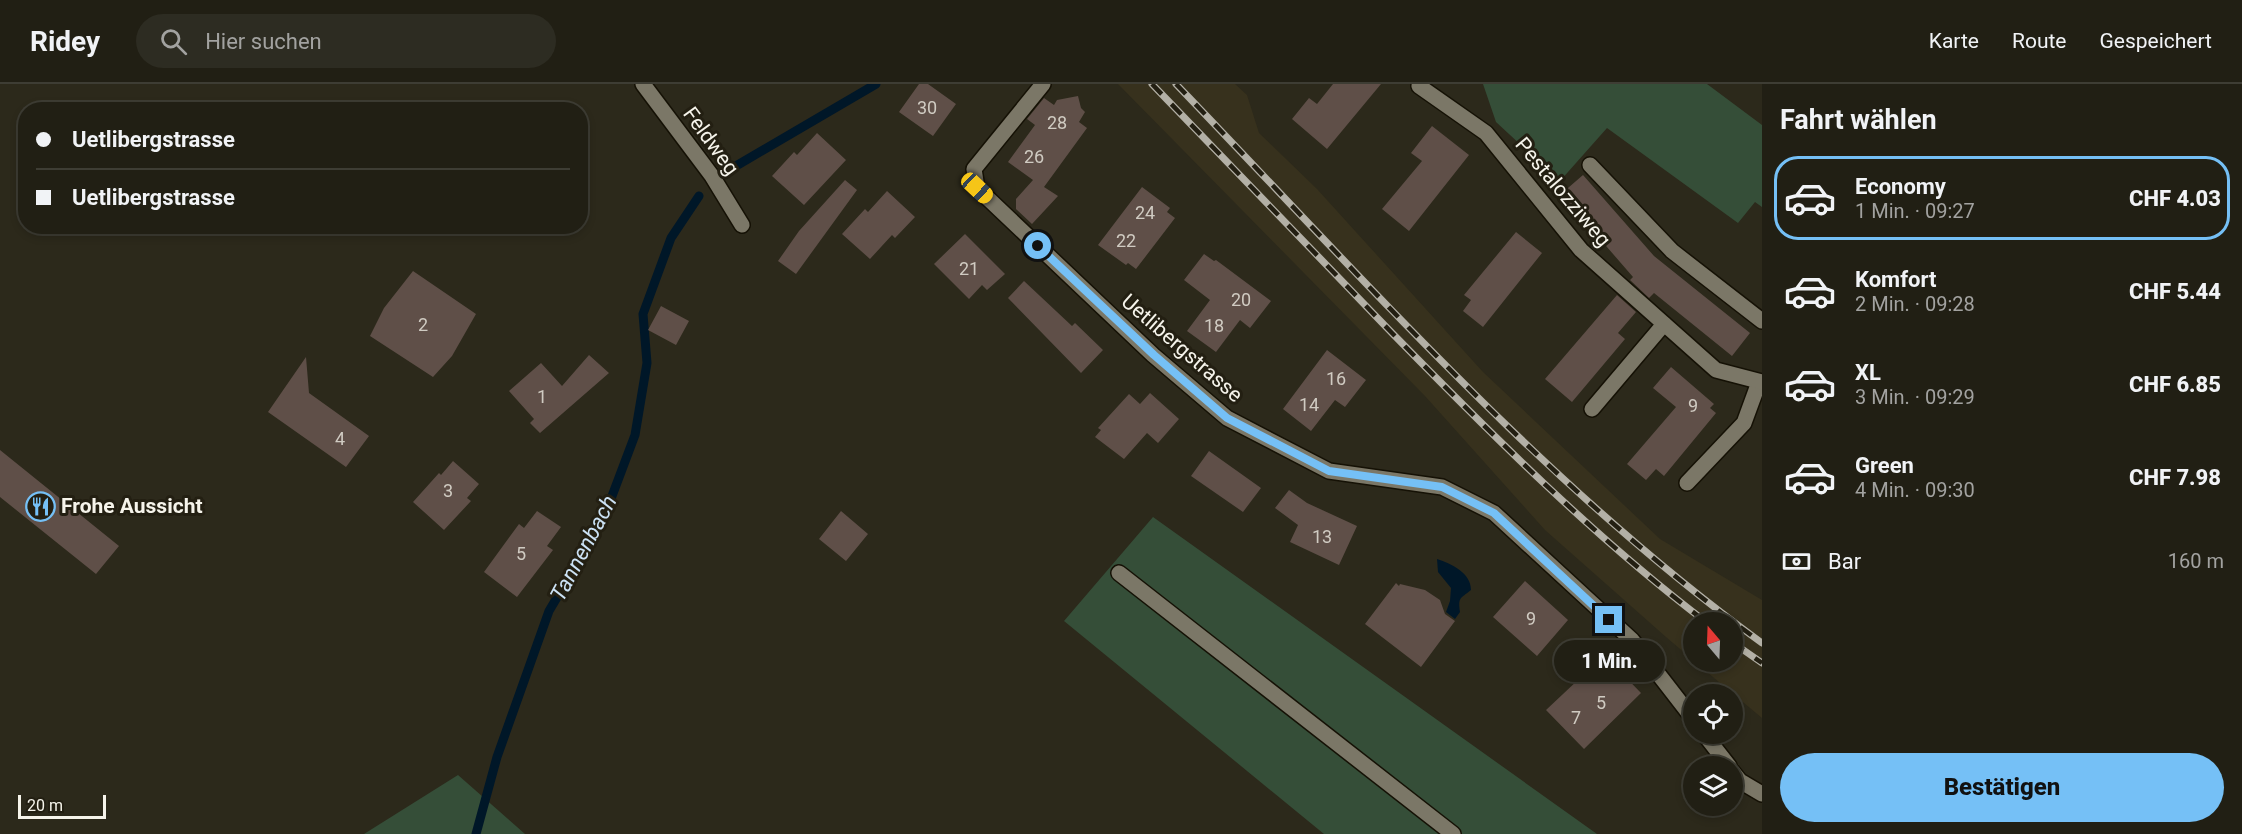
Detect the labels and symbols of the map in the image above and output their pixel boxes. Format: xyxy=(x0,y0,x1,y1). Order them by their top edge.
house number: 30 xyxy=(917,97,937,118)
street label: Feldweg xyxy=(678,102,744,180)
house number: 28 xyxy=(1047,112,1067,133)
street label: Pestalozziweg xyxy=(1510,133,1616,251)
house number: 26 xyxy=(1024,146,1044,167)
car xyxy=(958,169,996,207)
house number: 24 xyxy=(1135,202,1155,223)
house number: 22 xyxy=(1116,230,1136,251)
route start xyxy=(1024,232,1051,259)
house number: 21 xyxy=(959,258,979,279)
street label: Uetlibergstrasse xyxy=(1117,289,1247,407)
house number: 20 xyxy=(1231,289,1251,310)
house number: 2 xyxy=(418,314,428,335)
house number: 18 xyxy=(1204,315,1224,336)
house number: 16 xyxy=(1326,368,1346,389)
house number: 1 xyxy=(537,386,547,407)
house number: 14 xyxy=(1299,394,1319,415)
house number: 9 xyxy=(1688,395,1698,416)
house number: 4 xyxy=(335,428,345,449)
house number: 3 xyxy=(443,480,453,501)
restaurant icon: Frohe Aussicht xyxy=(24,490,56,522)
water label: Tannenbach xyxy=(545,491,622,605)
place label: Frohe Aussicht xyxy=(61,494,203,518)
house number: 13 xyxy=(1312,526,1332,547)
house number: 5 xyxy=(516,543,526,564)
route end xyxy=(1595,606,1622,633)
house number: 9 xyxy=(1526,608,1536,629)
north arrow xyxy=(1683,612,1743,672)
callout: 1 Min. xyxy=(1554,641,1664,683)
house number: 5 xyxy=(1596,692,1606,713)
house number: 7 xyxy=(1571,707,1581,728)
scale bar xyxy=(18,792,106,820)

